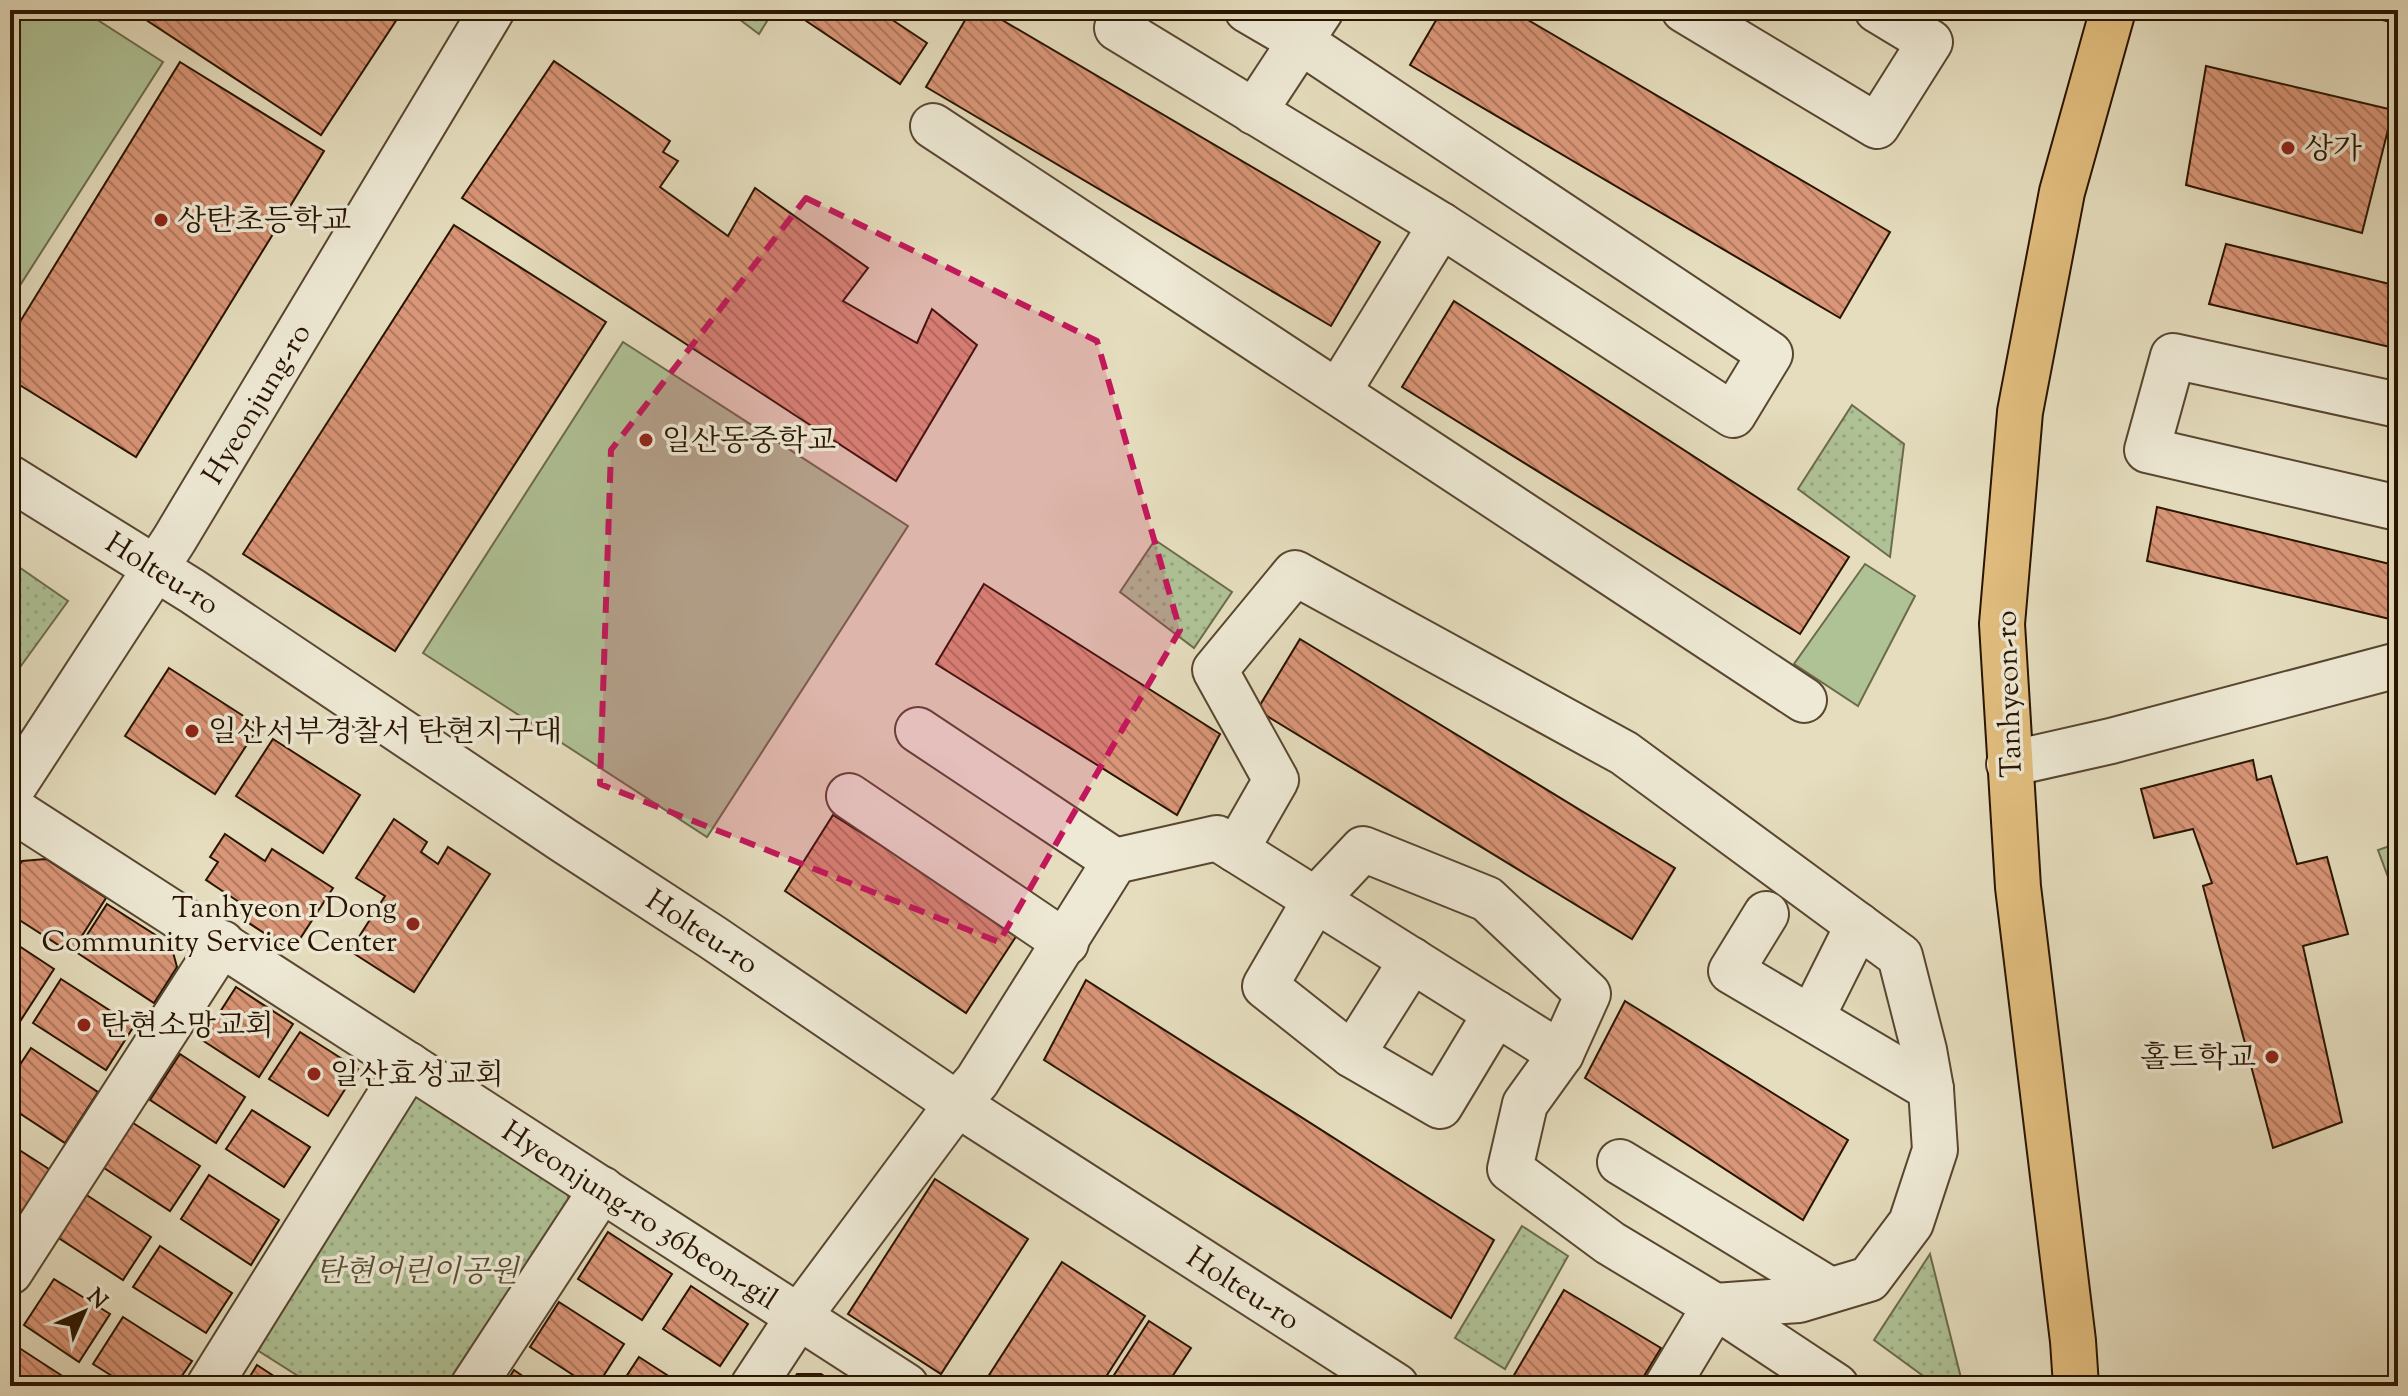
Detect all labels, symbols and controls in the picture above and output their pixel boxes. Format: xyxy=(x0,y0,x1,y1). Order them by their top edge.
place label: 상가 xyxy=(2304,129,2362,172)
marker: 상가 xyxy=(2279,139,2297,157)
place label: 상탄초등학교 xyxy=(177,201,351,244)
marker: 상탄초등학교 xyxy=(152,211,170,229)
street label: Hyeonjung-ro xyxy=(193,316,323,493)
place label: 일산동중학교 xyxy=(662,421,836,464)
marker: 일산동중학교 xyxy=(637,431,655,449)
street label: Holteu-ro xyxy=(96,523,227,627)
street label: Tanhyeon-ro xyxy=(1986,610,2035,778)
place label: 일산서부경찰서 탄현지구대 xyxy=(208,712,562,755)
marker: 일산서부경찰서 탄현지구대 xyxy=(183,722,201,740)
street label: Holteu-ro xyxy=(636,880,766,987)
place label: Tanhyeon 1 Dong Community Service Center xyxy=(42,888,397,965)
marker: Tanhyeon 1 Dong Community Service Center xyxy=(404,915,422,933)
place label: 탄현소망교회 xyxy=(100,1006,274,1049)
marker: 탄현소망교회 xyxy=(75,1016,93,1034)
place label: 홀트학교 xyxy=(2140,1038,2256,1081)
marker: 홀트학교 xyxy=(2263,1048,2281,1066)
place label: 일산효성교회 xyxy=(330,1055,504,1098)
marker: 일산효성교회 xyxy=(305,1065,323,1083)
street label: Hyeonjung-ro 36beon-gil xyxy=(492,1112,785,1322)
street label: Holteu-ro xyxy=(1177,1238,1308,1343)
park label: 탄현어린이공원 xyxy=(316,1252,520,1295)
north arrow xyxy=(44,1272,124,1352)
text: N xyxy=(78,1282,114,1318)

